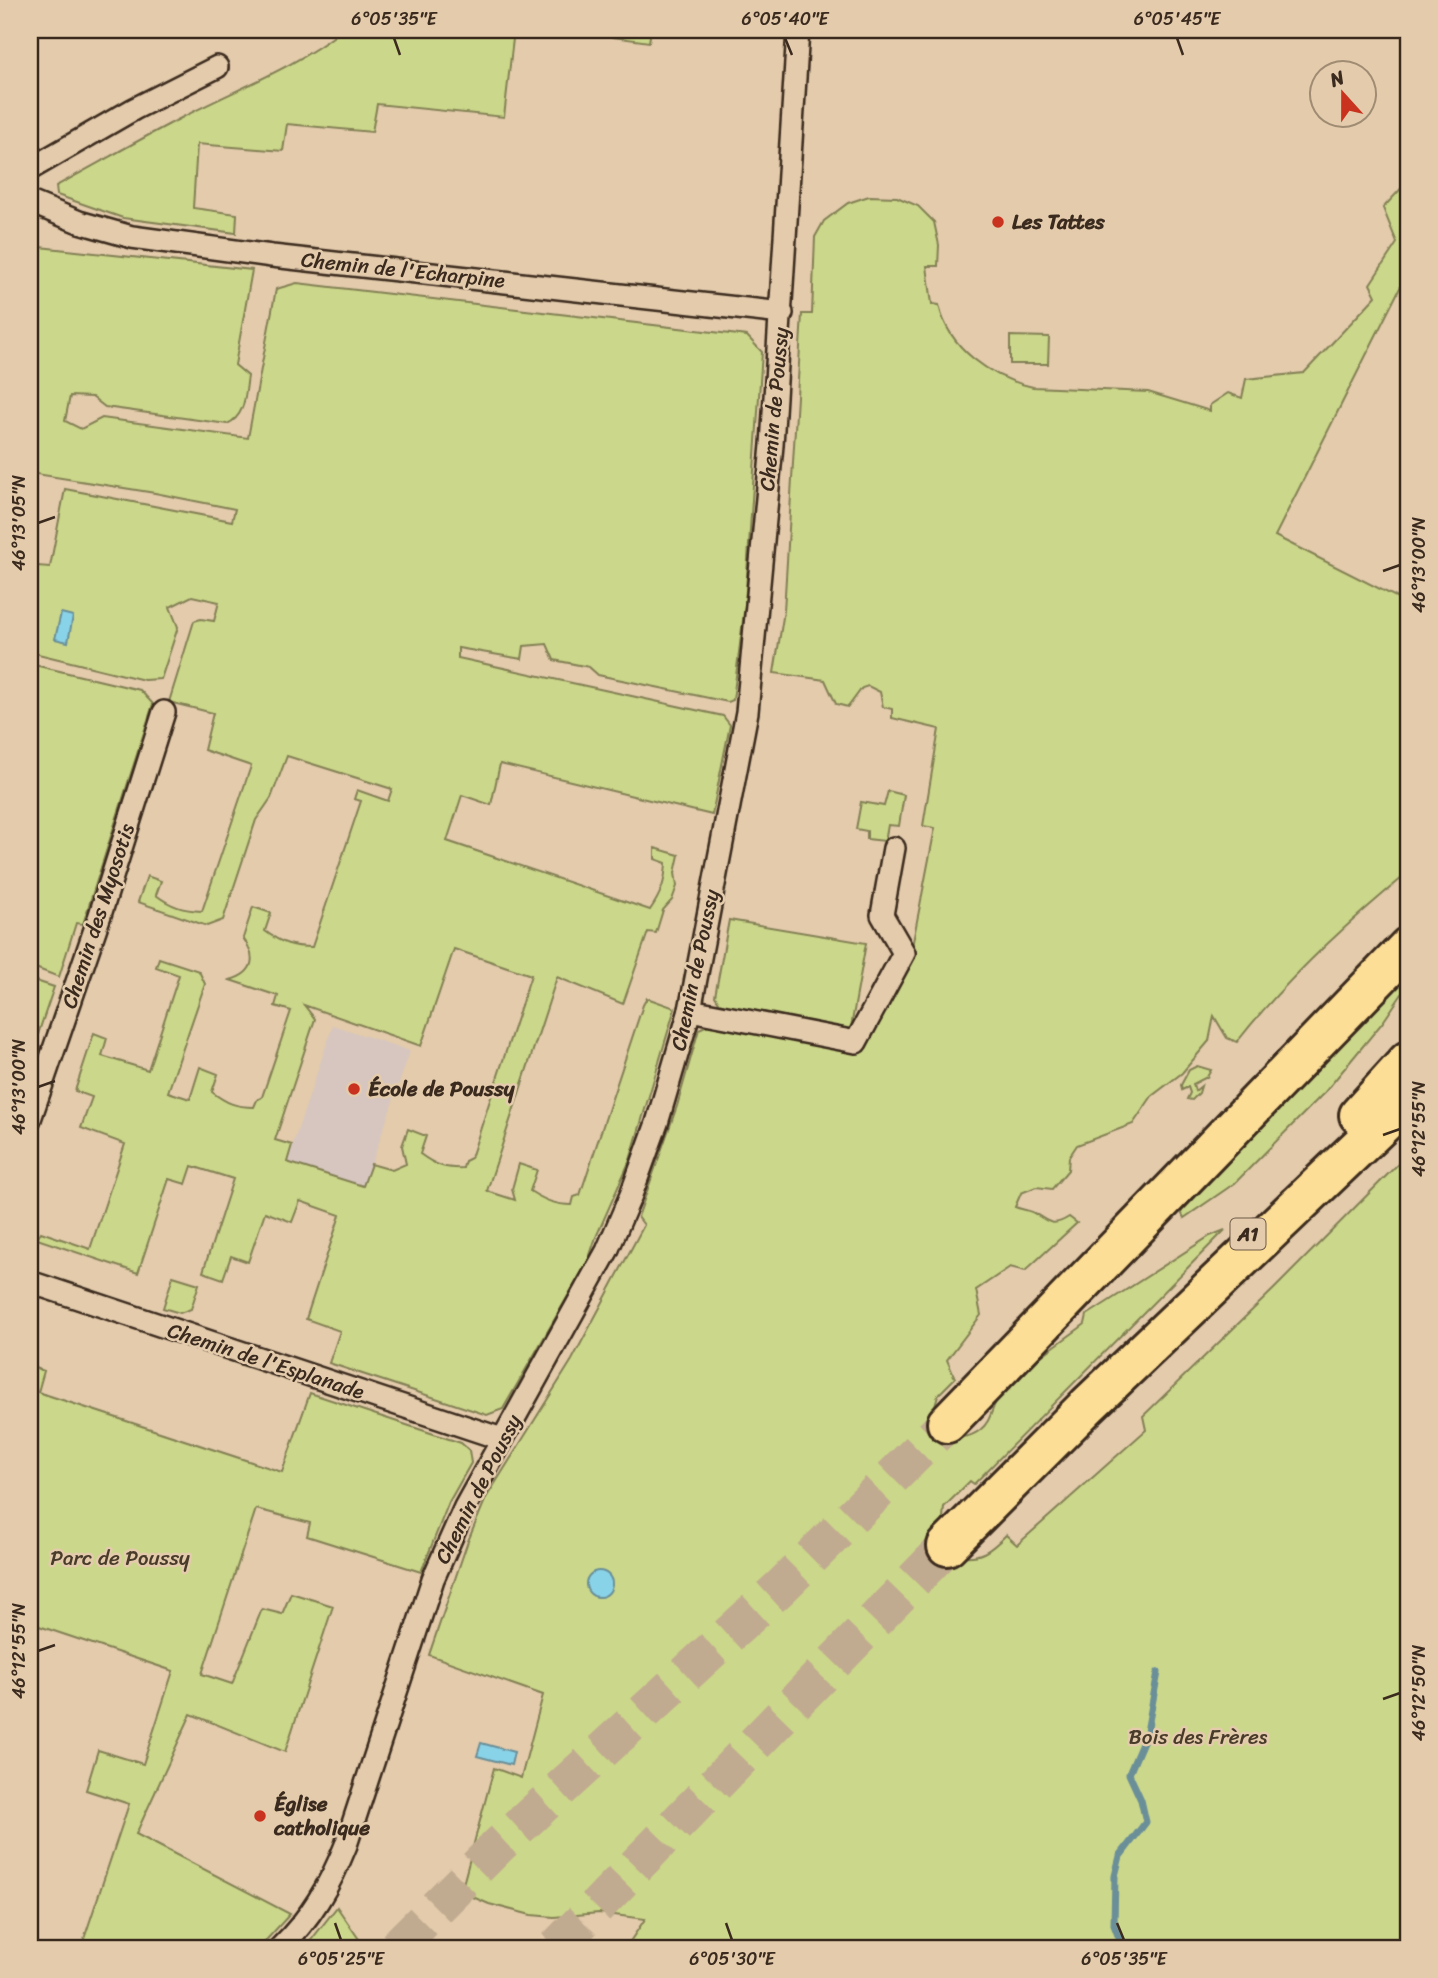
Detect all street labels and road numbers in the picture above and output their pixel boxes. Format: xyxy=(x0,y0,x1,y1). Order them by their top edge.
street label: Chemin de l'Echarpine xyxy=(299,240,507,300)
street label: Chemin de Poussy xyxy=(748,325,800,492)
street label: Chemin des Myosotis xyxy=(50,818,146,1013)
street label: Chemin de Poussy xyxy=(659,886,731,1054)
road number: A1 xyxy=(1230,1218,1266,1250)
street label: Chemin de l'Esplanade xyxy=(163,1311,369,1411)
street label: Chemin de Poussy xyxy=(424,1407,532,1571)

